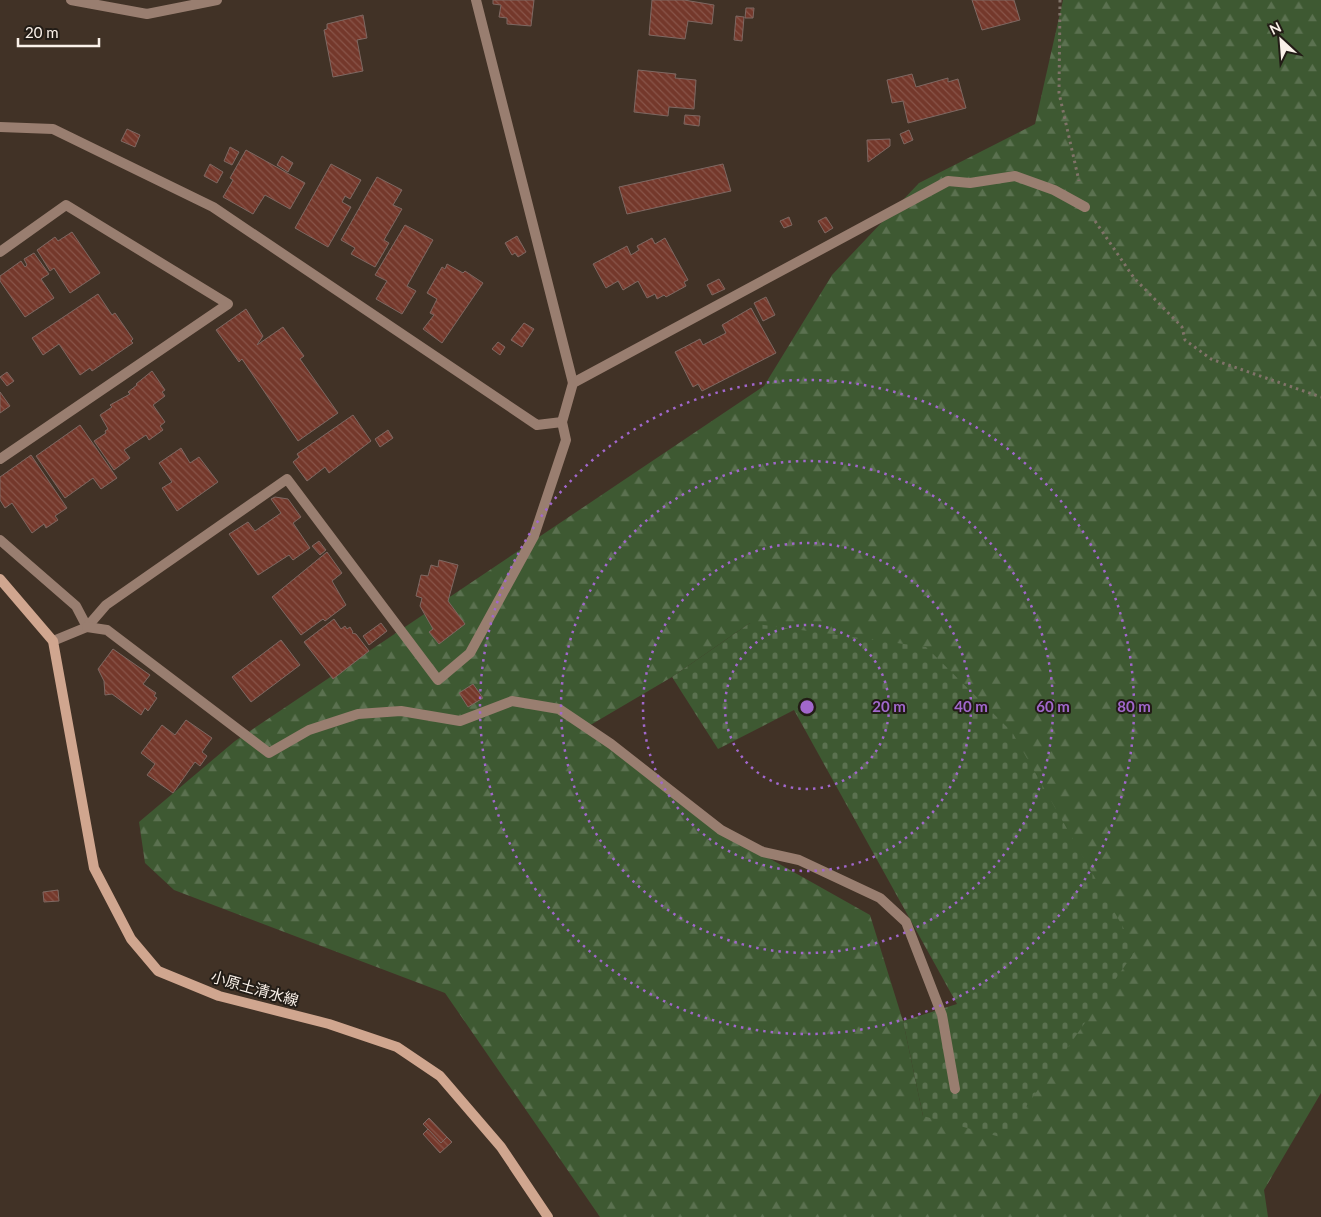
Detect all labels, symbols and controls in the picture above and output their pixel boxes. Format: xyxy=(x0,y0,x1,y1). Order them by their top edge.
scale bar xyxy=(18,15,99,47)
north arrow xyxy=(1256,15,1306,65)
text: N xyxy=(1267,18,1284,38)
text: 20 m xyxy=(25,23,59,41)
text: 20 m xyxy=(872,697,906,715)
text: 40 m xyxy=(954,697,988,715)
text: 60 m xyxy=(1036,697,1070,715)
text: 80 m xyxy=(1117,697,1151,715)
centre of rings xyxy=(798,698,816,716)
street label: 小原土清水線 xyxy=(209,967,301,1009)

